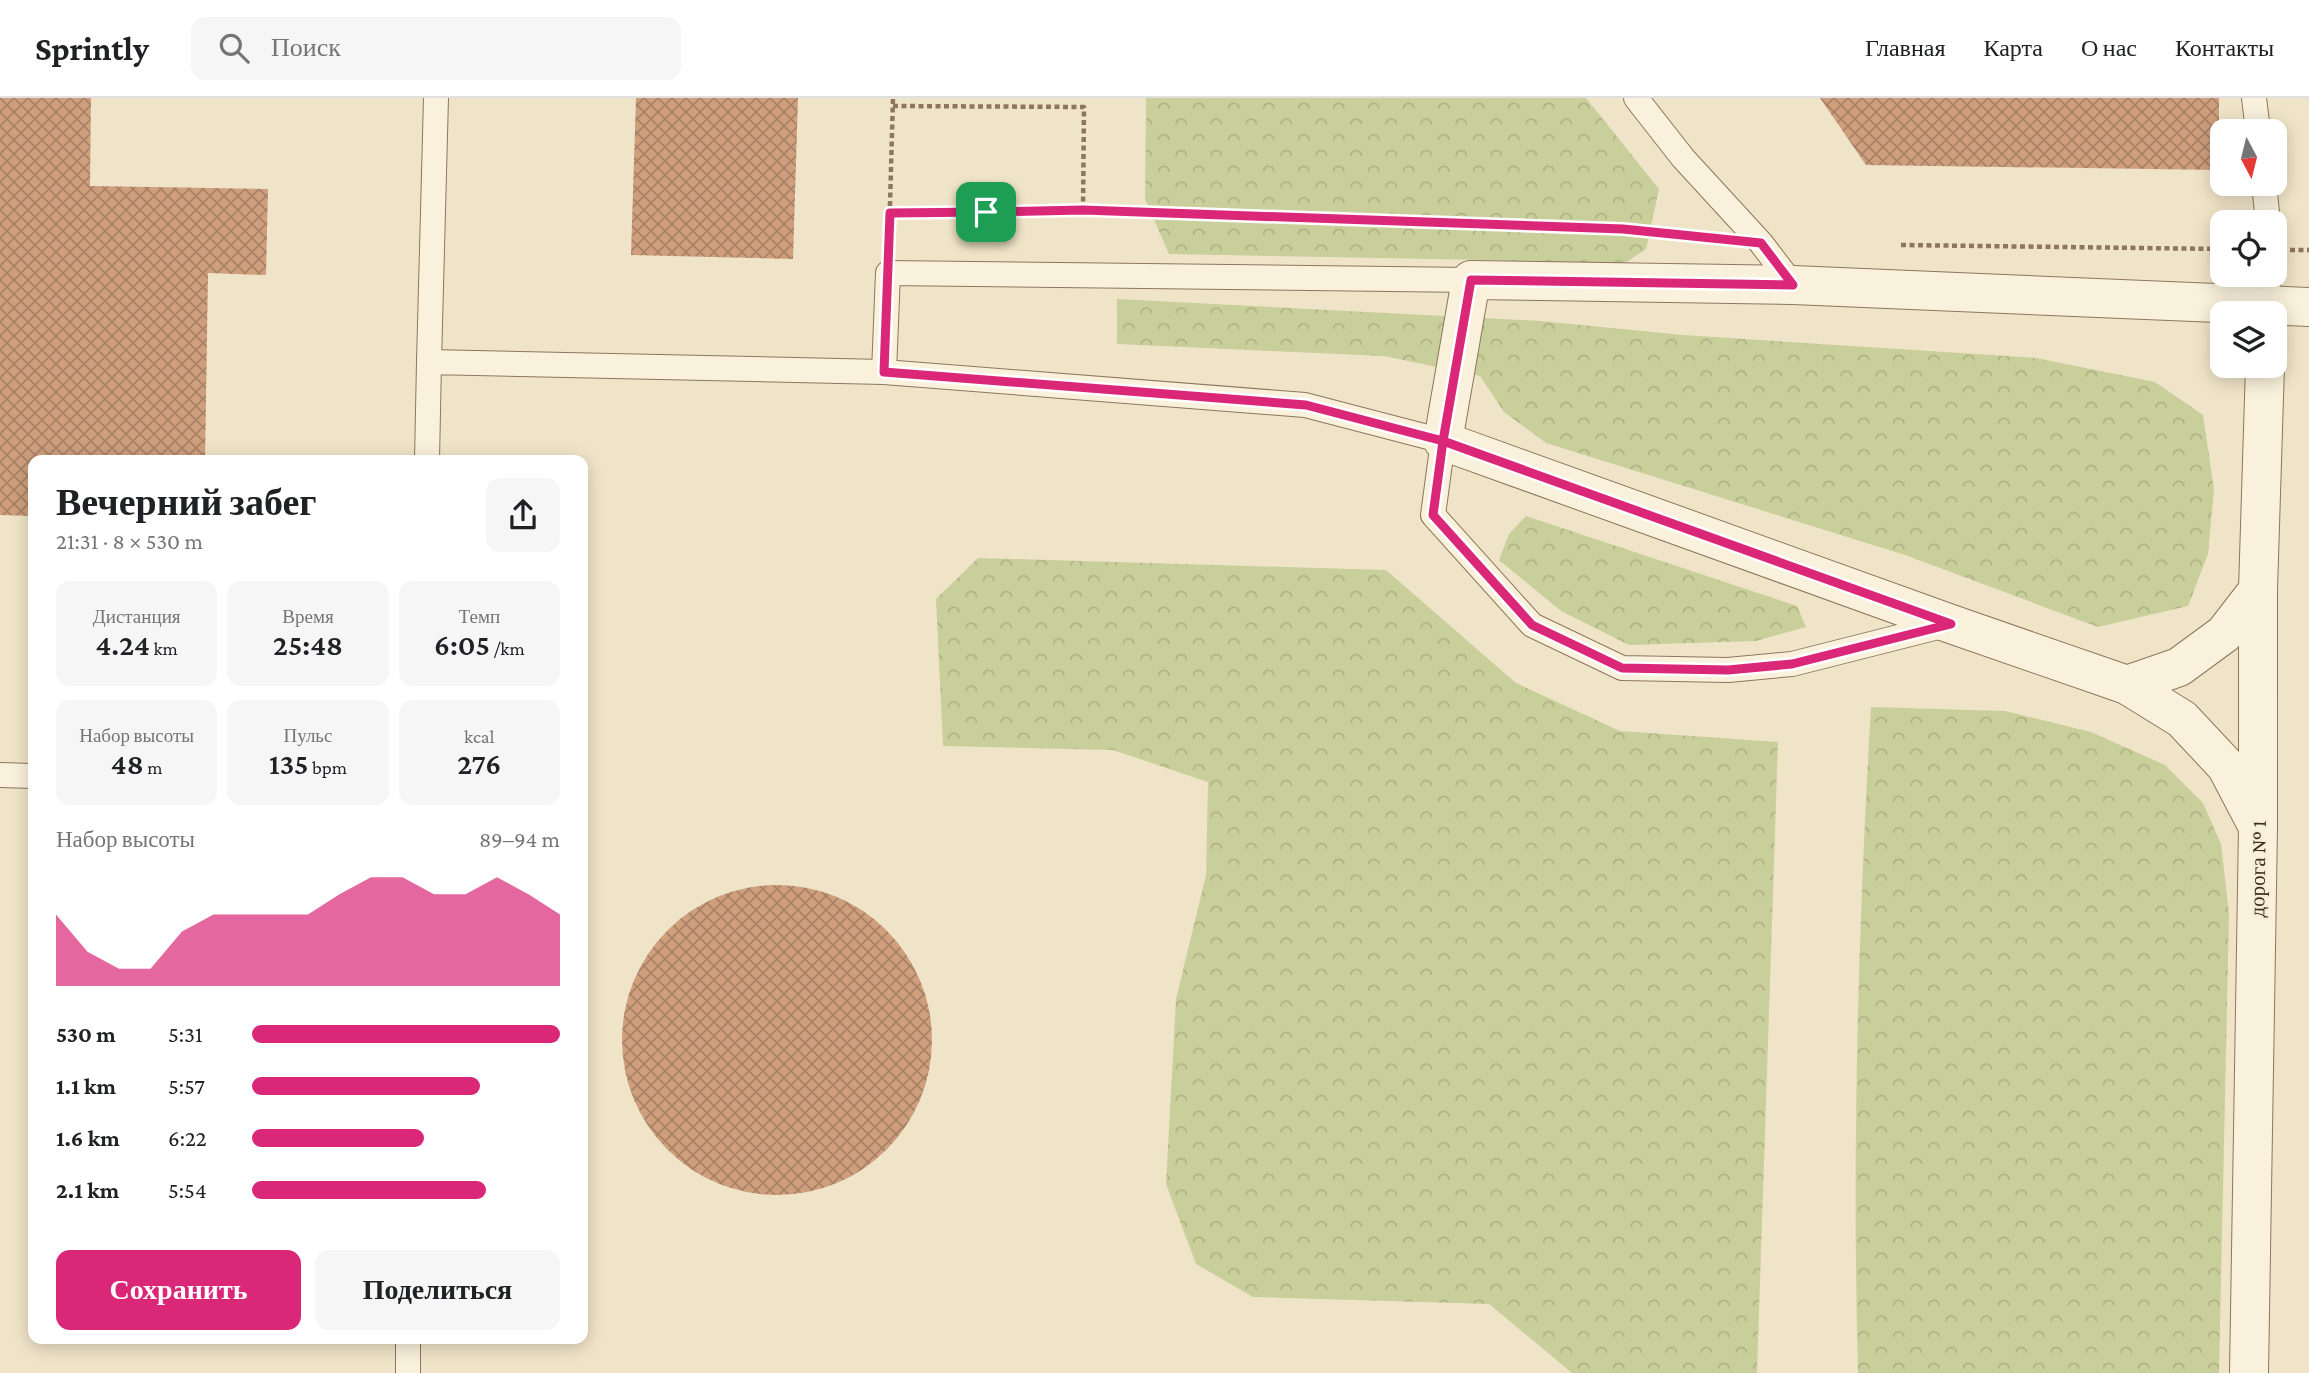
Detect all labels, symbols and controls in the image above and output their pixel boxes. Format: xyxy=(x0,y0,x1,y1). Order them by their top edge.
search box xyxy=(191,17,681,80)
icon: search xyxy=(215,29,253,67)
text: Sprintly xyxy=(35,30,149,67)
text: Поиск xyxy=(271,33,341,62)
text: Главная xyxy=(1865,34,1946,61)
text: Карта xyxy=(1984,34,2043,61)
text: О нас xyxy=(2081,34,2137,61)
text: Контакты xyxy=(2175,34,2274,61)
north arrow xyxy=(2210,119,2287,196)
map controls xyxy=(2210,119,2287,378)
pin xyxy=(956,182,1016,242)
icon: arrive xyxy=(967,193,1005,231)
button: locate xyxy=(2210,210,2287,287)
button: layers xyxy=(2210,301,2287,378)
button: share xyxy=(486,478,560,552)
text: Вечерний забег xyxy=(56,481,317,523)
text: 21:31 · 8 × 530 m xyxy=(56,528,203,554)
text: Дистанция xyxy=(93,606,181,627)
text: Время xyxy=(282,606,334,627)
text: Темп xyxy=(459,606,500,627)
text: 4.24 xyxy=(96,628,150,661)
text: 25:48 xyxy=(273,628,343,661)
text: 6:05 xyxy=(434,628,490,661)
text: km xyxy=(150,638,178,659)
text: /km xyxy=(490,638,525,659)
text: Набор высоты xyxy=(79,725,194,746)
text: Пульс xyxy=(284,725,332,746)
text: kcal xyxy=(464,726,495,747)
text: 48 xyxy=(111,747,144,780)
text: 135 xyxy=(269,747,309,780)
text: 276 xyxy=(457,747,501,780)
text: m xyxy=(144,757,162,778)
text: bpm xyxy=(309,757,347,778)
street label: дорога № 1 xyxy=(2245,820,2271,918)
text: Набор высоты xyxy=(56,826,195,852)
text: 89–94 m xyxy=(479,826,560,852)
text: 530 m xyxy=(56,1021,116,1047)
text: 5:31 xyxy=(168,1021,203,1047)
text: 1.1 km xyxy=(56,1073,116,1099)
text: 5:57 xyxy=(168,1073,205,1099)
text: 1.6 km xyxy=(56,1125,120,1151)
text: 6:22 xyxy=(168,1125,207,1151)
text: 2.1 km xyxy=(56,1177,119,1203)
text: 5:54 xyxy=(168,1177,207,1203)
button: Сохранить xyxy=(56,1250,301,1330)
button: Поделиться xyxy=(315,1250,560,1330)

